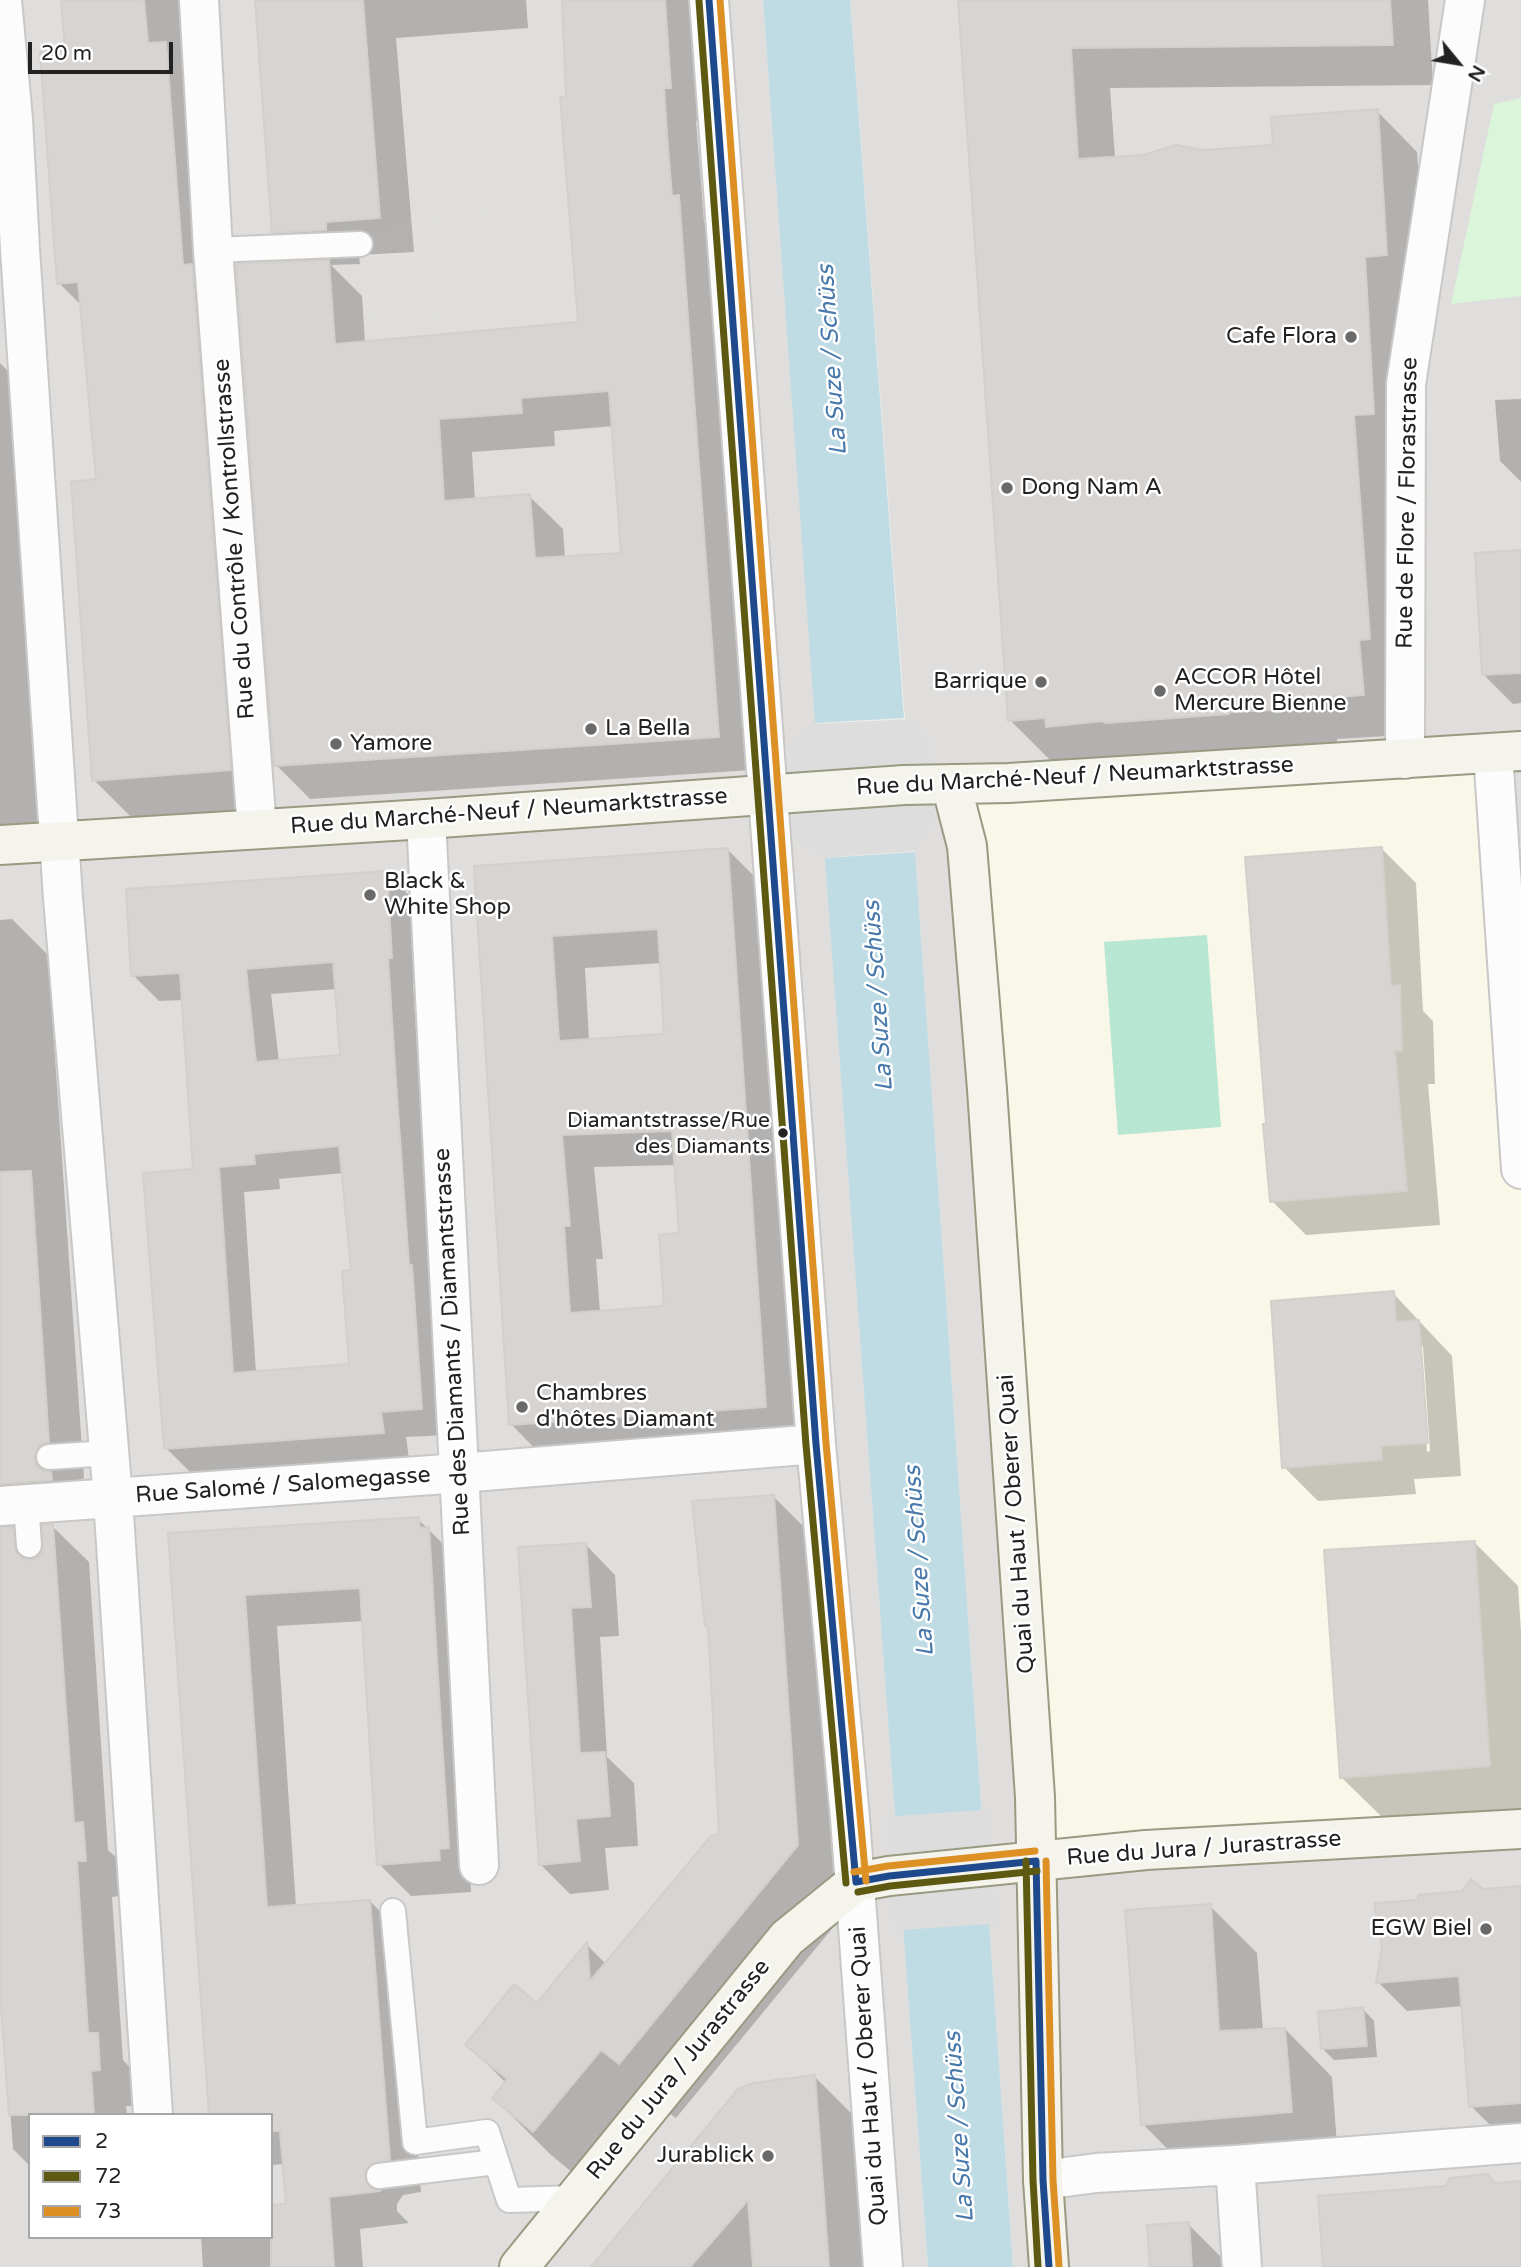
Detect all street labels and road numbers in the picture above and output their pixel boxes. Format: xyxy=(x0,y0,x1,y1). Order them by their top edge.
street label: Rue de Flore / Florastrasse xyxy=(1392,357,1424,649)
street label: Rue du Contrôle / Kontrollstrasse xyxy=(209,358,261,720)
street label: Rue du Marché-Neuf / Neumarktstrasse xyxy=(855,752,1295,802)
street label: Rue du Marché-Neuf / Neumarktstrasse xyxy=(289,783,729,841)
street label: Rue des Diamants / Diamantstrasse xyxy=(429,1147,477,1537)
street label: Quai du Haut / Oberer Quai xyxy=(993,1373,1041,1675)
street label: Rue Salomé / Salomegasse xyxy=(134,1462,432,1510)
street label: Rue du Jura / Jurastrasse xyxy=(1066,1826,1342,1872)
street label: Quai du Haut / Oberer Quai xyxy=(845,1925,893,2227)
street label: Rue du Jura / Jurastrasse xyxy=(582,1954,776,2186)

